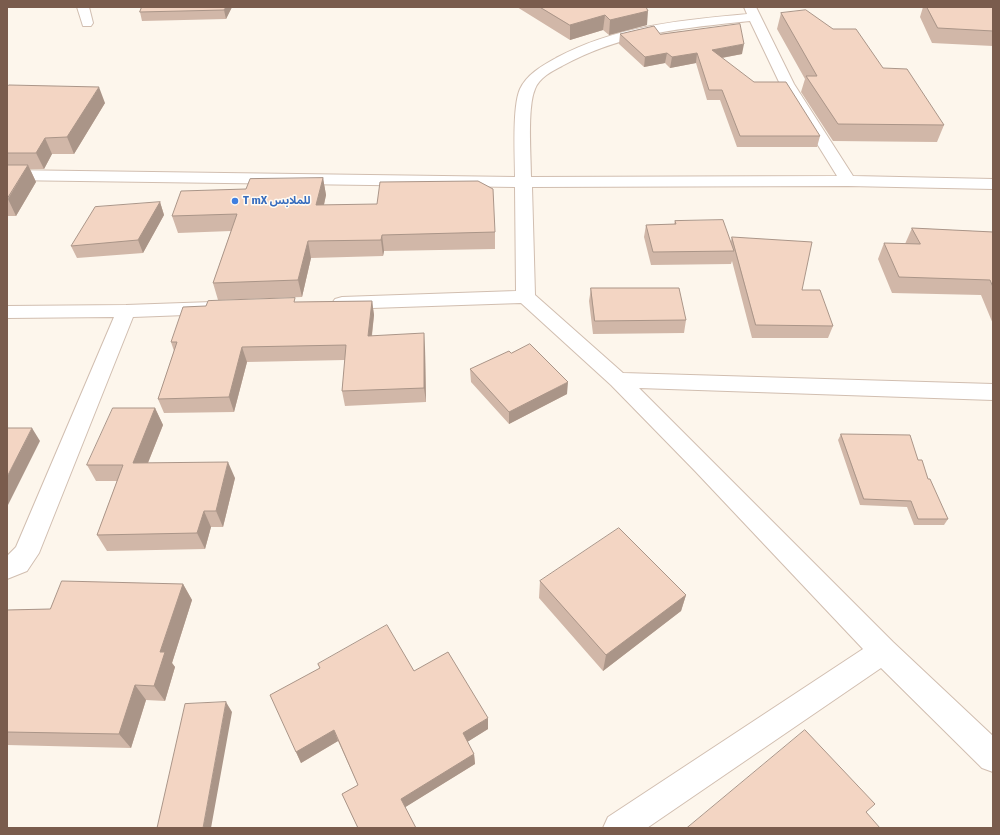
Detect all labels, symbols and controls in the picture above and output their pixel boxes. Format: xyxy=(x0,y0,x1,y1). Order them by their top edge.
place label: T mX للملابس xyxy=(243,194,311,208)
marker: T mX للملابس xyxy=(230,196,240,206)

